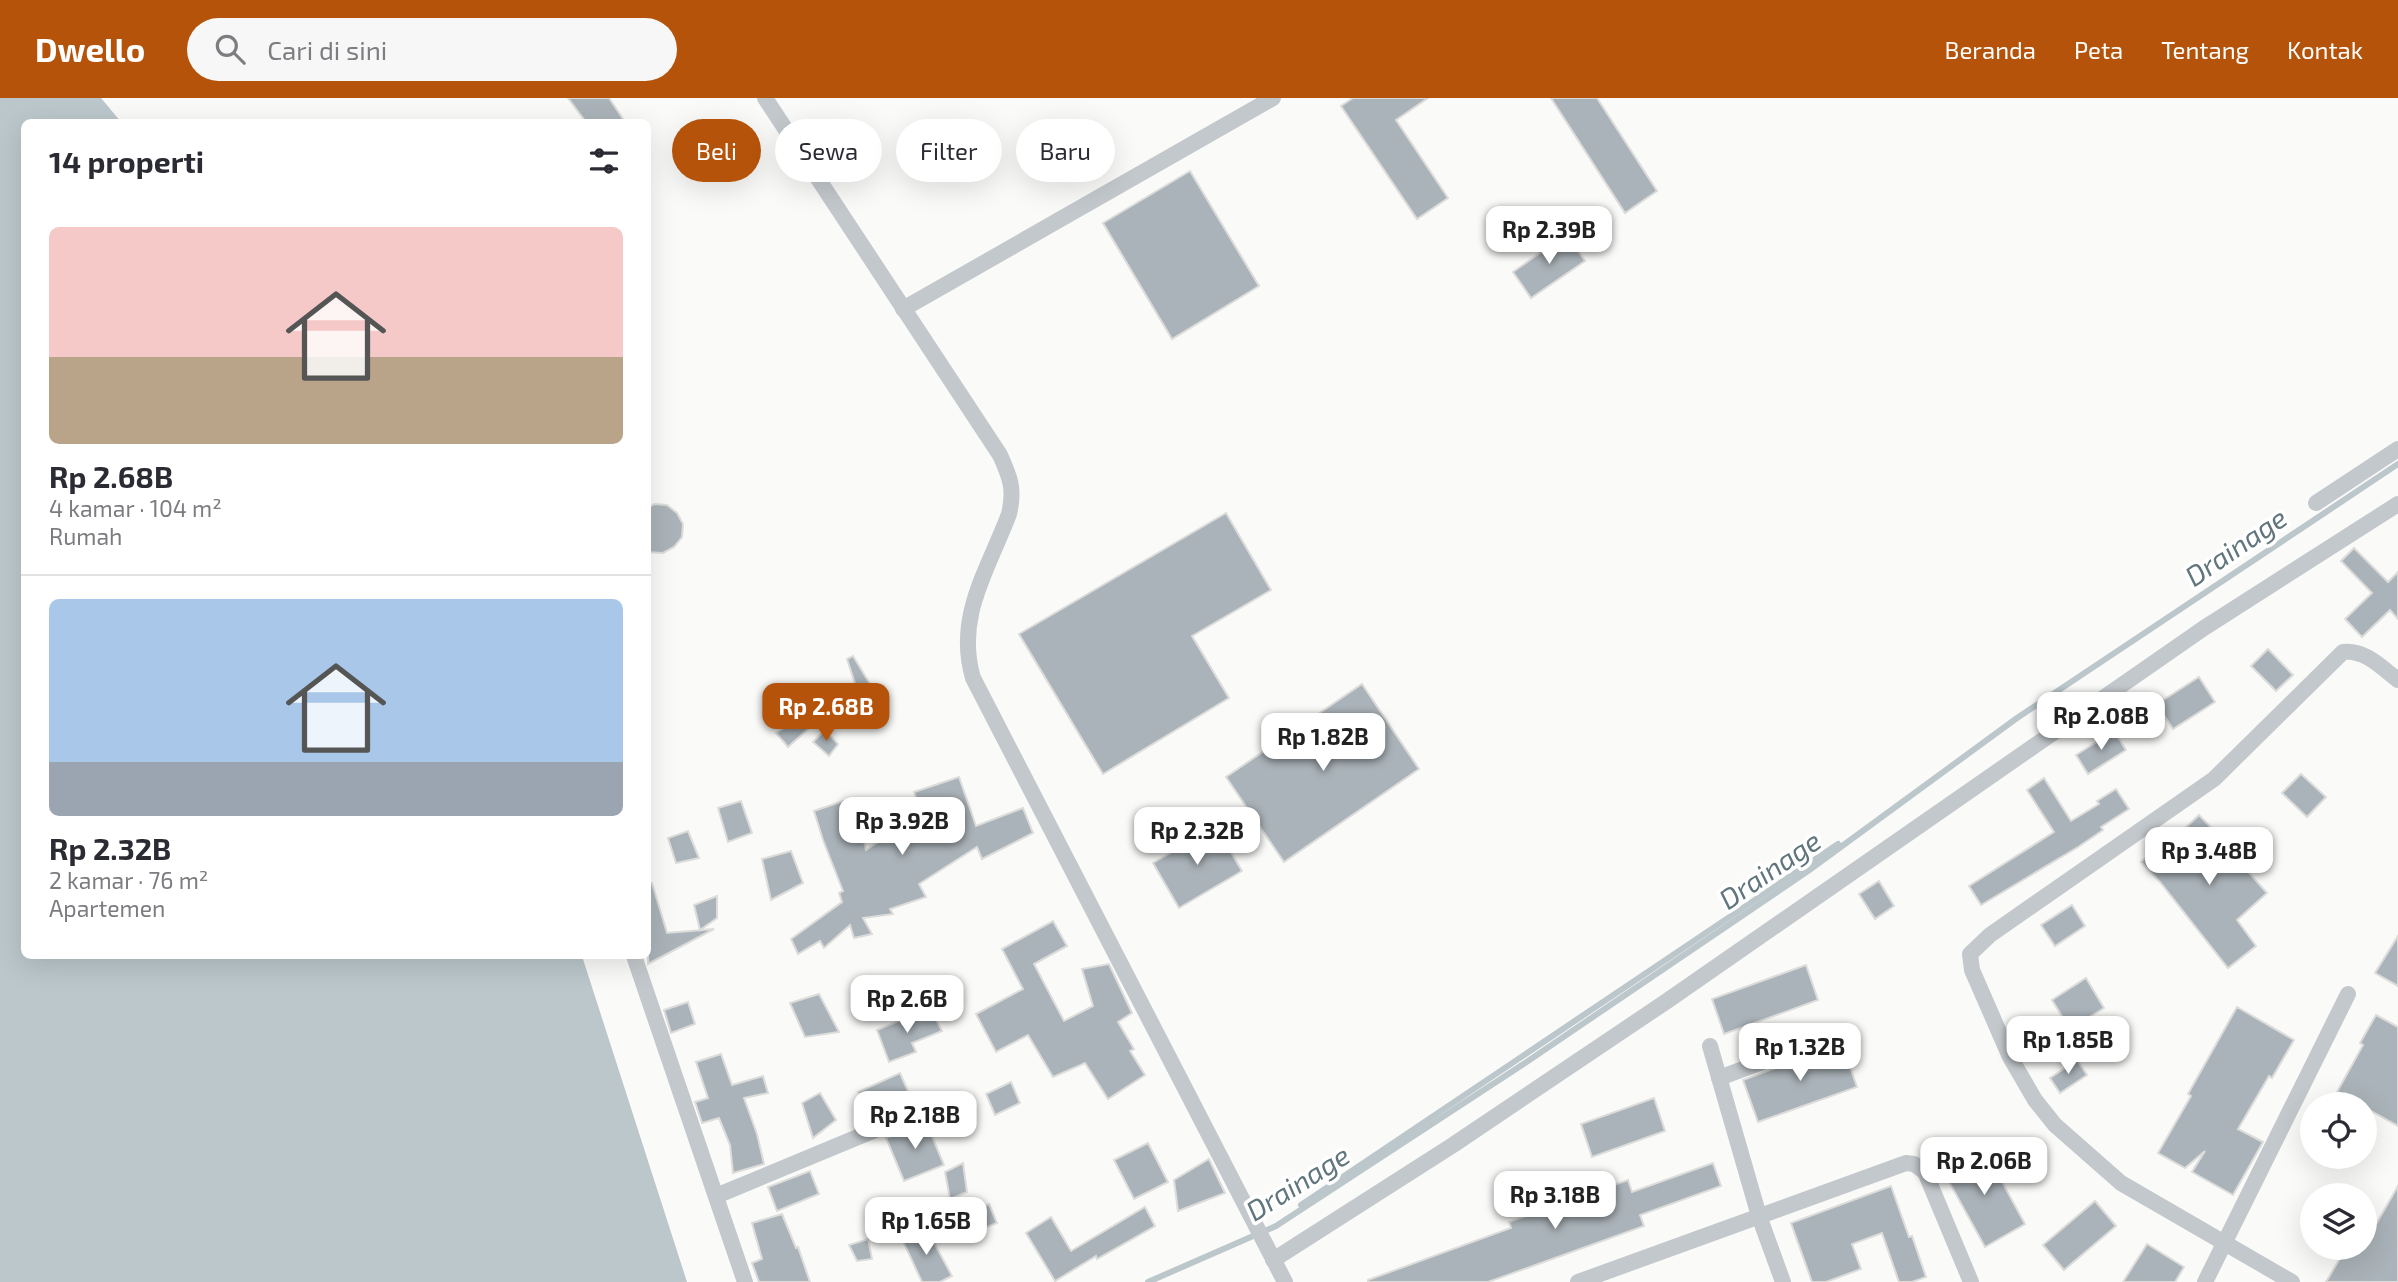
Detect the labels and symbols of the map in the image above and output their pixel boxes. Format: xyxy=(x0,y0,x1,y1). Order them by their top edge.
pin: Rp 2.39B xyxy=(1477,206,1621,266)
water label: Drainage xyxy=(2178,500,2293,593)
pin: Rp 2.68B xyxy=(754,684,898,743)
pin: Rp 2.08B xyxy=(2029,692,2173,752)
pin: Rp 1.82B xyxy=(1251,714,1395,773)
pin: Rp 3.92B xyxy=(830,798,974,857)
pin: Rp 2.32B xyxy=(1125,808,1269,867)
water label: Drainage xyxy=(1712,823,1827,916)
pin: Rp 3.48B xyxy=(2137,828,2281,887)
pin: Rp 2.6B xyxy=(842,976,972,1035)
pin: Rp 1.85B xyxy=(1996,1016,2140,1076)
pin: Rp 1.32B xyxy=(1728,1024,1872,1083)
pin: Rp 2.18B xyxy=(843,1091,987,1151)
water label: Drainage xyxy=(1239,1137,1356,1227)
pin: Rp 2.06B xyxy=(1912,1138,2056,1197)
pin: Rp 3.18B xyxy=(1483,1172,1627,1231)
pin: Rp 1.65B xyxy=(854,1198,998,1257)

